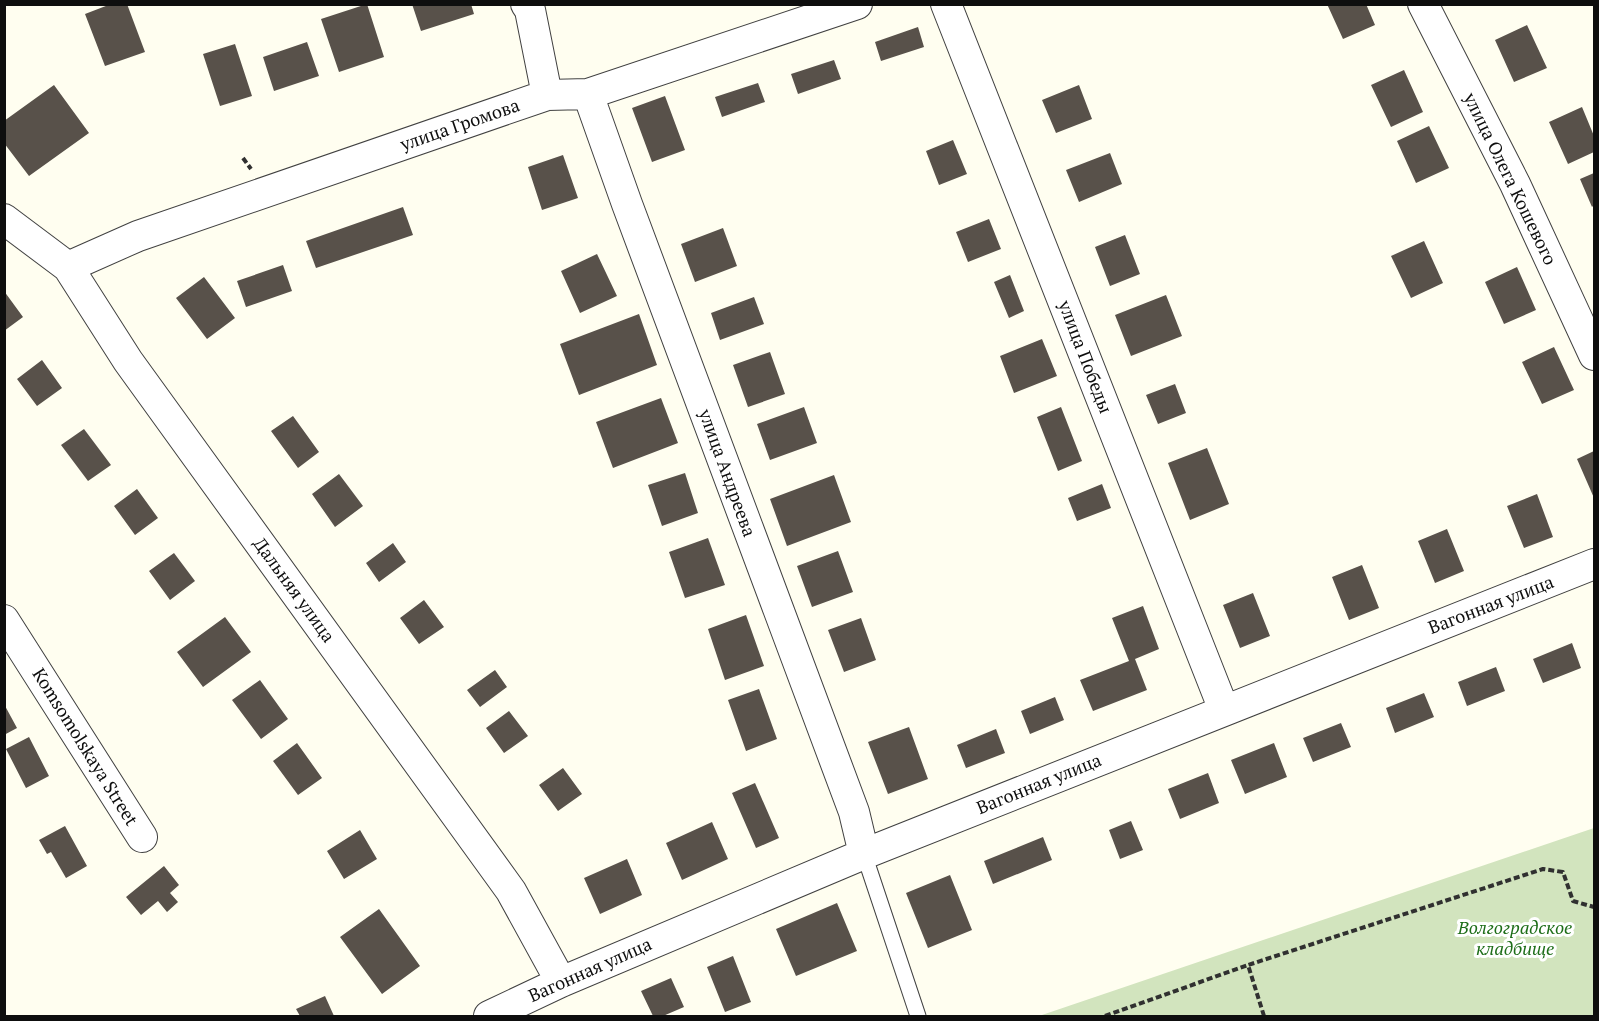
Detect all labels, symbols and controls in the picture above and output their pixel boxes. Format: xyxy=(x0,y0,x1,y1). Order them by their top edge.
street label: улица Олега Кошевого xyxy=(1458,88,1563,269)
street label: улица Громова xyxy=(396,92,522,156)
street label: улица Победы xyxy=(1053,296,1118,417)
street label: улица Андреева xyxy=(693,405,762,540)
street label: Дальняя улица xyxy=(249,532,341,647)
street label: Вагонная улица xyxy=(1424,569,1557,639)
street label: Komsomolskaya Street xyxy=(28,663,144,830)
street label: Вагонная улица xyxy=(973,747,1105,819)
park label: Волгоградское кладбище xyxy=(1457,915,1572,960)
street label: Вагонная улица xyxy=(524,931,655,1007)

